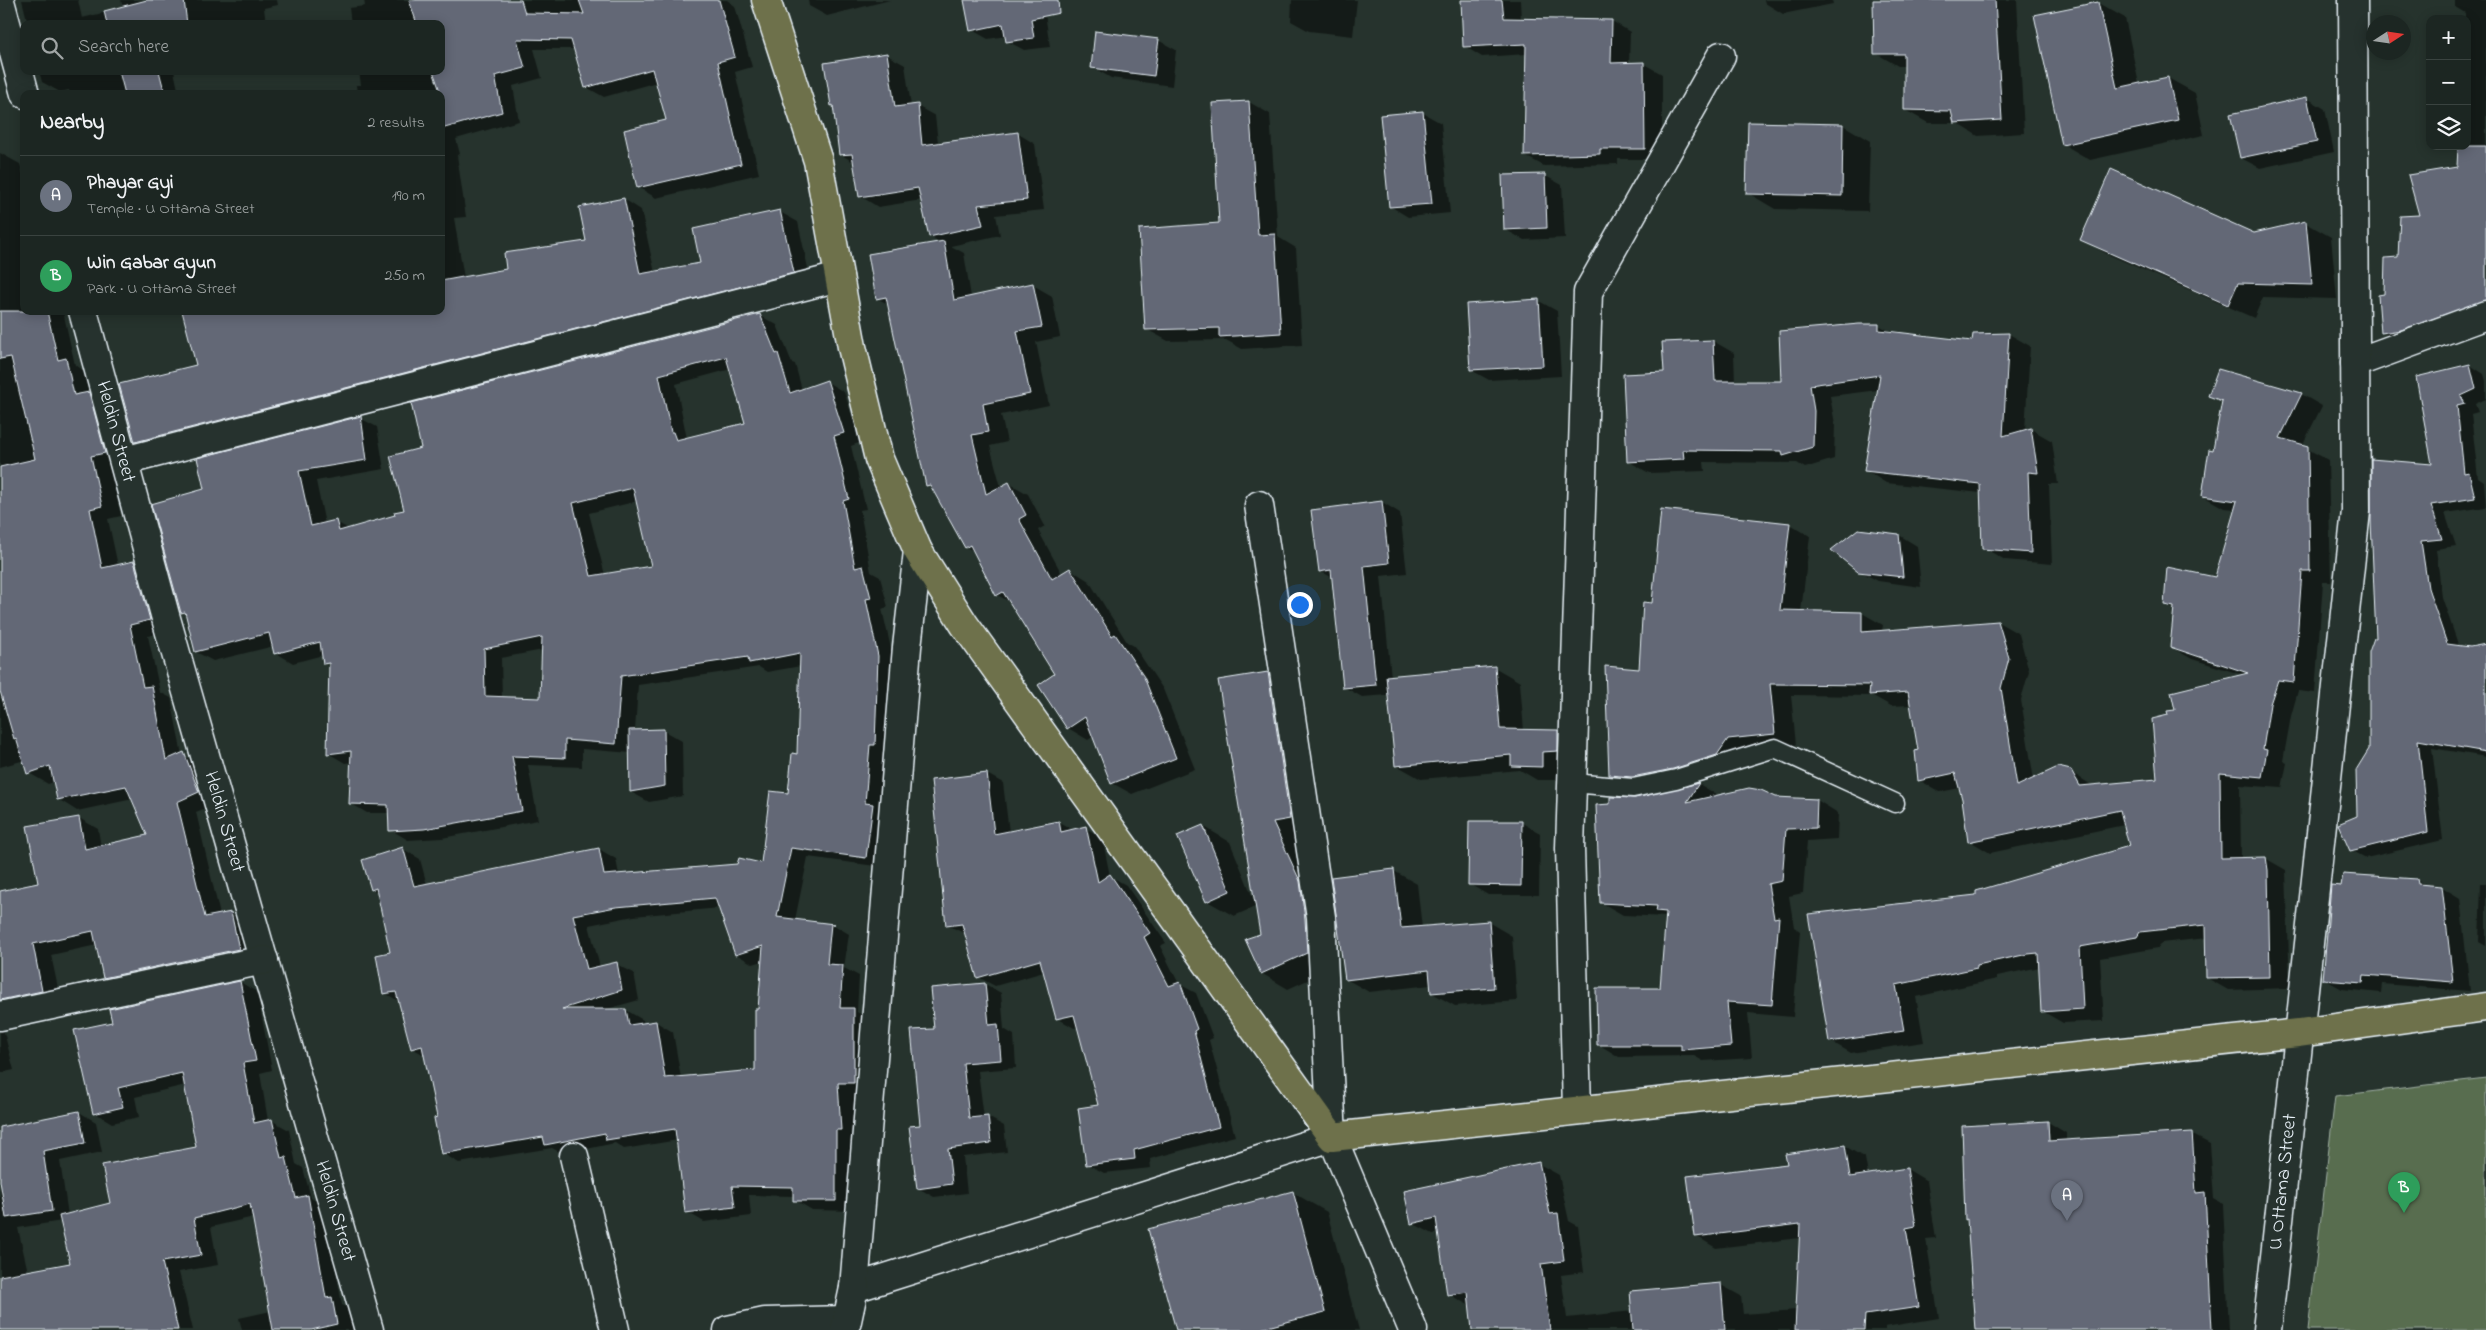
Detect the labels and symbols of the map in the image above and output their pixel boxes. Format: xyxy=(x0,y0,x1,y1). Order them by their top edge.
north arrow xyxy=(2366,15,2411,60)
street label: Heldin Street xyxy=(88,378,143,486)
your location xyxy=(1287,592,1313,618)
street label: Heldin Street xyxy=(196,768,252,876)
street label: U Ottama Street xyxy=(2261,1112,2305,1251)
street label: Heldin Street xyxy=(307,1157,363,1266)
pin: B xyxy=(2388,1172,2420,1213)
pin: A xyxy=(2051,1180,2083,1221)

